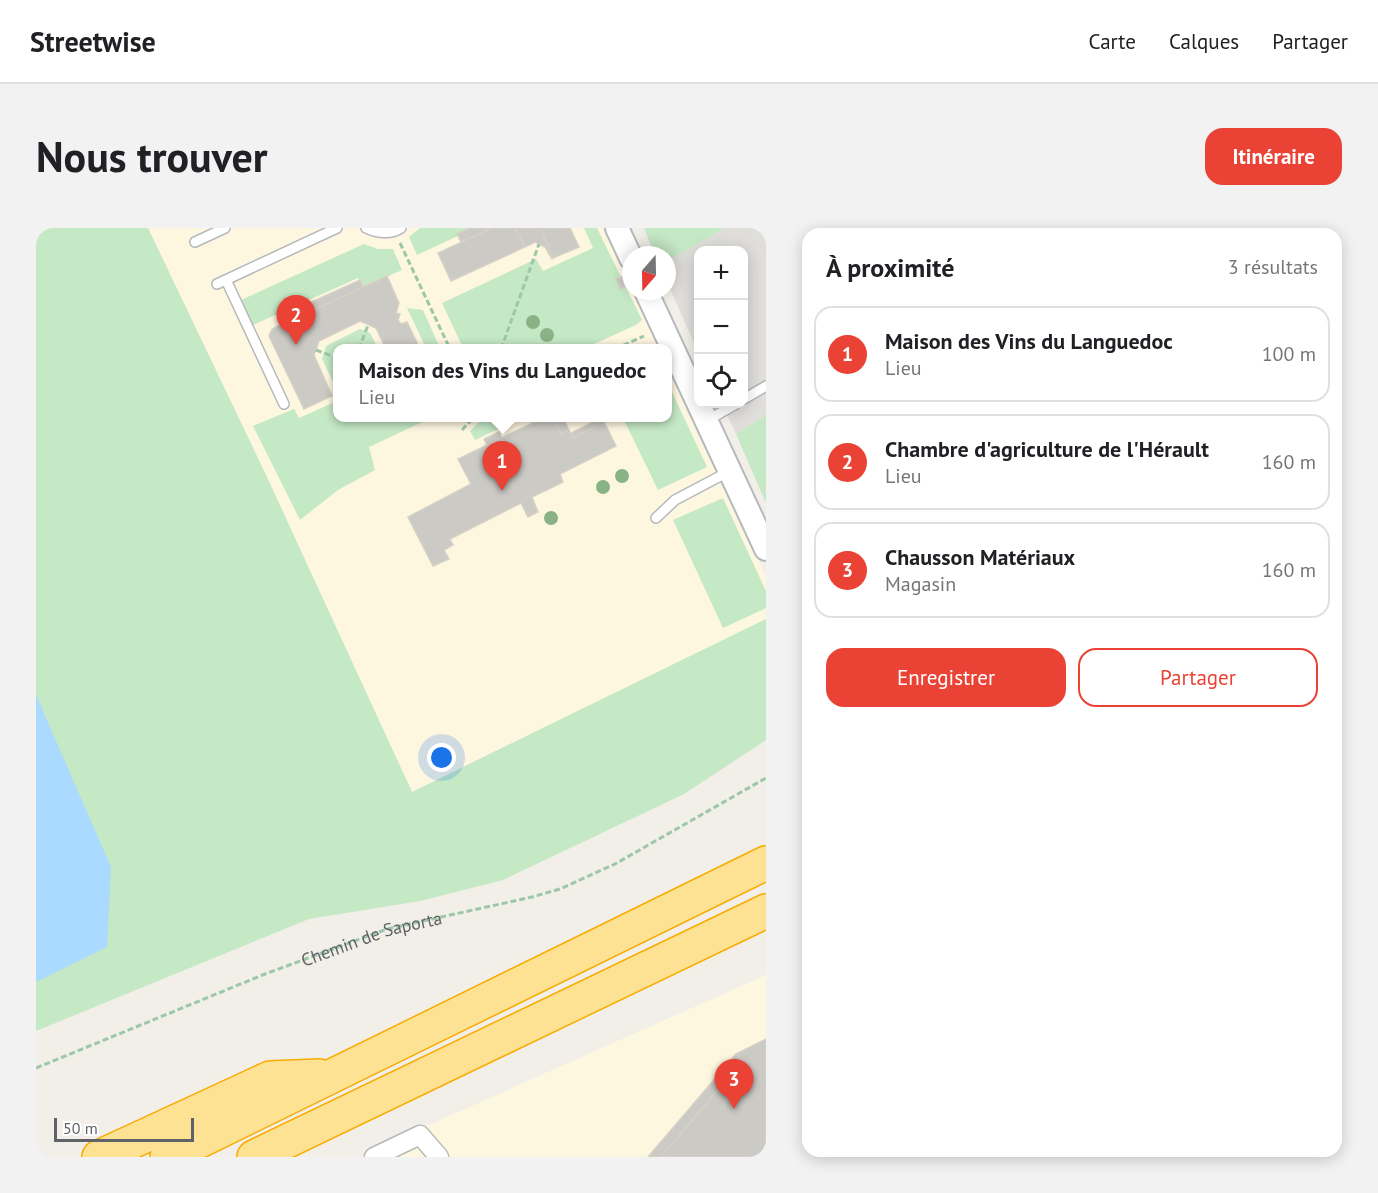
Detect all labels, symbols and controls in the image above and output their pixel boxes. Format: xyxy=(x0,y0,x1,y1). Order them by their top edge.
text: Streetwise xyxy=(30,23,156,60)
text: Carte xyxy=(1089,28,1136,55)
text: Calques xyxy=(1169,28,1239,55)
text: Partager xyxy=(1272,28,1348,55)
button: Itinéraire xyxy=(1205,128,1342,185)
text: Nous trouver xyxy=(36,129,267,184)
north arrow xyxy=(622,246,676,300)
map controls xyxy=(694,246,748,408)
button: + xyxy=(694,246,748,300)
text: À proximité xyxy=(826,251,954,284)
text: 3 résultats xyxy=(1228,254,1318,280)
pin: 2 xyxy=(276,296,316,345)
button: − xyxy=(694,300,748,354)
text: Maison des Vins du Languedoc xyxy=(885,327,1173,355)
text: 1 xyxy=(842,341,853,367)
text: 100 m xyxy=(1262,341,1316,367)
popup xyxy=(333,344,672,422)
button: locate xyxy=(694,354,748,408)
text: Lieu xyxy=(885,355,922,381)
text: Maison des Vins du Languedoc xyxy=(359,356,646,384)
text: Lieu xyxy=(359,384,395,410)
text: Chambre d'agriculture de l'Hérault xyxy=(885,435,1209,463)
pin: 1 xyxy=(482,442,522,491)
text: 2 xyxy=(842,449,853,475)
text: 160 m xyxy=(1262,449,1316,475)
text: Lieu xyxy=(885,463,922,489)
text: Chausson Matériaux xyxy=(885,543,1075,571)
text: 3 xyxy=(842,557,853,583)
text: 160 m xyxy=(1262,557,1316,583)
text: Magasin xyxy=(885,571,956,597)
button: Enregistrer xyxy=(826,648,1066,707)
button: Partager xyxy=(1078,648,1318,707)
your location xyxy=(427,743,456,772)
street label: Chemin de Saporta xyxy=(298,906,444,971)
pin: 3 xyxy=(714,1060,754,1109)
scale bar xyxy=(54,1115,194,1142)
text: 50 m xyxy=(63,1118,98,1138)

